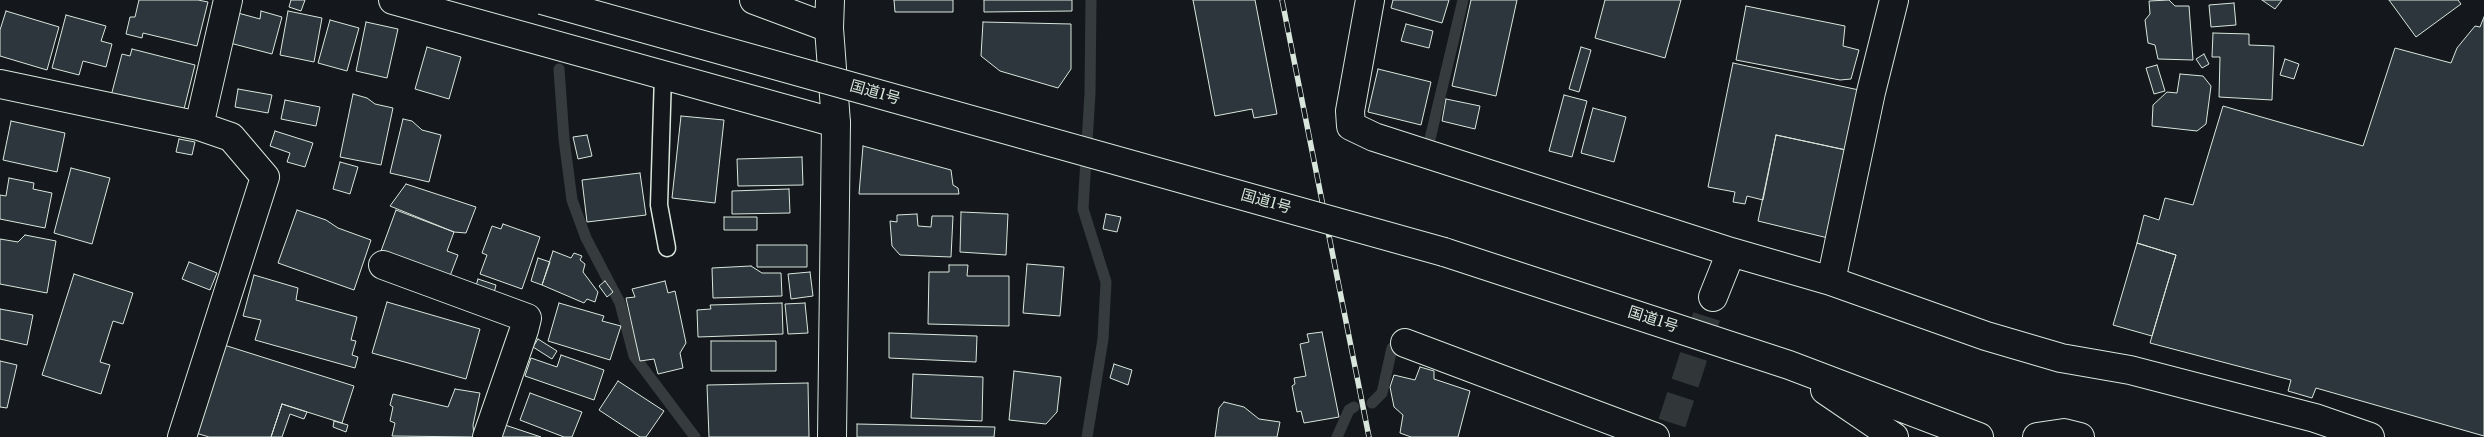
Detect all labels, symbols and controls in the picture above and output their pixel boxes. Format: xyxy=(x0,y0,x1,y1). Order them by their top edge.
street label: 国道1号 xyxy=(848,77,902,109)
street label: 国道1号 xyxy=(1239,186,1293,218)
street label: 国道1号 xyxy=(1626,303,1680,337)

